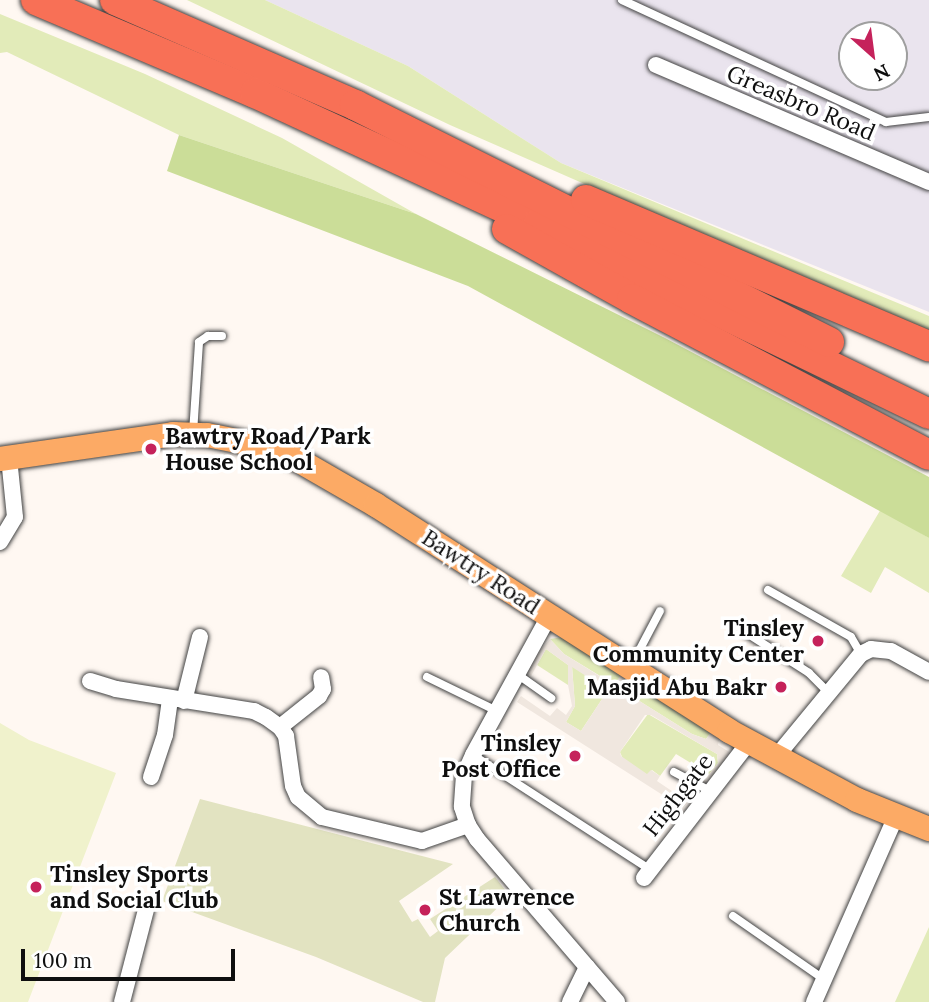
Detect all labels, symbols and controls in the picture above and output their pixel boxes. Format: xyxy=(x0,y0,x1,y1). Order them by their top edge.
north arrow xyxy=(838,21,908,91)
street label: Greasbro Road xyxy=(723,59,879,147)
text: N xyxy=(870,59,894,87)
place label: Bawtry Road/Park House School xyxy=(165,422,371,476)
marker: Bawtry Road/Park House School xyxy=(143,441,159,457)
street label: Bawtry Road xyxy=(417,524,545,620)
place label: Tinsley Community Center xyxy=(593,614,804,668)
marker: Tinsley Community Center xyxy=(810,633,826,649)
place label: Masjid Abu Bakr xyxy=(587,673,767,701)
marker: Masjid Abu Bakr xyxy=(773,679,789,695)
place label: Tinsley Post Office xyxy=(441,729,561,783)
marker: Tinsley Post Office xyxy=(567,748,583,764)
street label: Highgate xyxy=(637,748,719,842)
place label: Tinsley Sports and Social Club xyxy=(50,860,218,914)
marker: Tinsley Sports and Social Club xyxy=(28,879,44,895)
place label: St Lawrence Church xyxy=(439,883,575,937)
marker: St Lawrence Church xyxy=(417,902,433,918)
scale bar xyxy=(24,936,238,980)
text: 100 m xyxy=(34,947,92,974)

